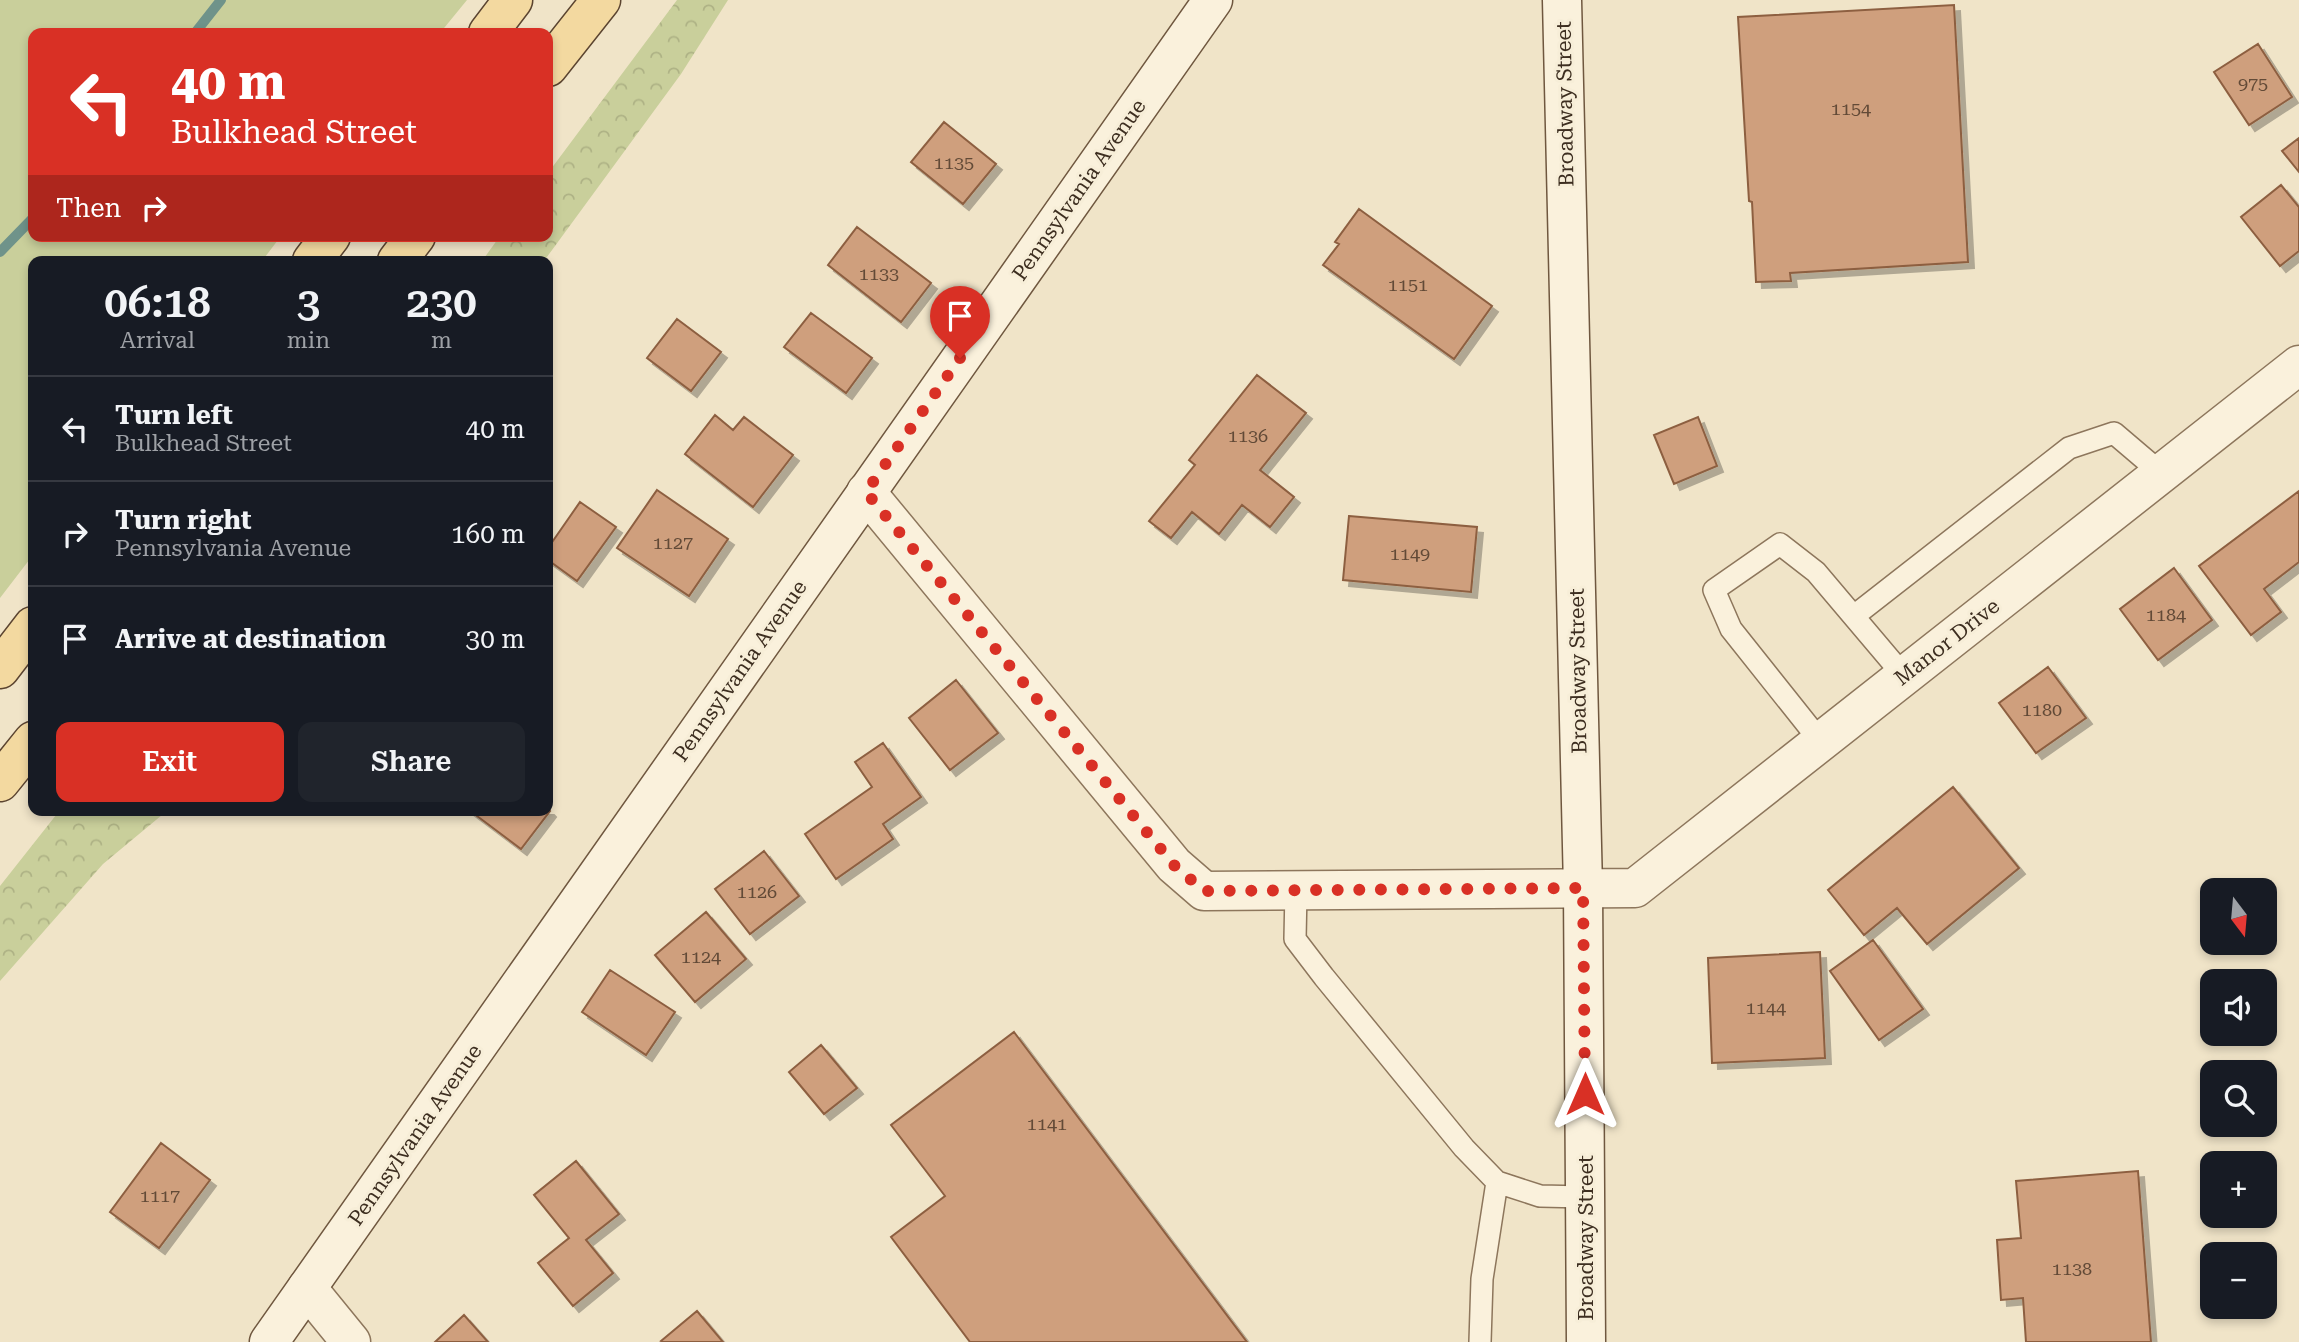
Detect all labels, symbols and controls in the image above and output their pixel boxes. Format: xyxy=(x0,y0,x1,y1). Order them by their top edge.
street label: Broadway Street xyxy=(1552,21,1578,187)
text: 40 m xyxy=(171,54,286,111)
icon: left xyxy=(56,56,147,147)
house number: 975 xyxy=(2238,73,2268,94)
street label: Pennsylvania Avenue xyxy=(1007,95,1151,285)
house number: 1154 xyxy=(1831,98,1871,119)
text: Bulkhead Street xyxy=(171,113,417,151)
house number: 1135 xyxy=(934,152,974,173)
icon: right xyxy=(135,189,173,227)
text: Then xyxy=(56,193,121,223)
house number: 1133 xyxy=(859,263,899,284)
house number: 1151 xyxy=(1388,274,1428,295)
text: 06:18 xyxy=(104,278,211,327)
text: 3 xyxy=(297,278,320,327)
text: 230 xyxy=(406,278,477,327)
pin xyxy=(930,286,990,358)
icon: arrive xyxy=(941,297,979,335)
text: Arrival xyxy=(120,327,195,354)
text: min xyxy=(287,327,330,354)
text: m xyxy=(431,327,452,354)
text: Turn left xyxy=(115,400,233,430)
icon: left xyxy=(56,410,94,448)
text: 40 m xyxy=(466,414,525,444)
house number: 1136 xyxy=(1228,425,1268,446)
text: Bulkhead Street xyxy=(115,430,292,457)
text: Turn right xyxy=(115,505,251,535)
icon: right xyxy=(56,515,94,553)
text: 160 m xyxy=(451,519,525,549)
house number: 1127 xyxy=(653,532,693,553)
text: Pennsylvania Avenue xyxy=(115,535,351,562)
house number: 1149 xyxy=(1390,543,1430,564)
street label: Pennsylvania Avenue xyxy=(668,576,812,766)
street label: Broadway Street xyxy=(1565,588,1591,754)
street label: Manor Drive xyxy=(1890,594,2004,690)
house number: 1184 xyxy=(2146,604,2186,625)
icon: arrive xyxy=(56,620,94,658)
text: Arrive at destination xyxy=(115,624,386,654)
text: 30 m xyxy=(466,624,525,654)
house number: 1180 xyxy=(2022,699,2062,720)
button: Exit xyxy=(56,722,284,802)
button: Share xyxy=(298,722,525,802)
north arrow xyxy=(2200,878,2277,956)
map controls xyxy=(2200,878,2277,1319)
house number: 1126 xyxy=(737,881,777,902)
house number: 1124 xyxy=(681,946,721,967)
button: sound xyxy=(2200,969,2277,1046)
house number: 1144 xyxy=(1746,997,1786,1018)
street label: Pennsylvania Avenue xyxy=(343,1040,487,1230)
position arrow xyxy=(1548,1057,1622,1131)
button: search xyxy=(2200,1060,2277,1137)
house number: 1141 xyxy=(1027,1113,1067,1134)
button: + xyxy=(2200,1151,2277,1228)
street label: Broadway Street xyxy=(1574,1155,1598,1321)
house number: 1117 xyxy=(140,1185,180,1206)
button: − xyxy=(2200,1242,2277,1319)
house number: 1138 xyxy=(2052,1258,2092,1279)

